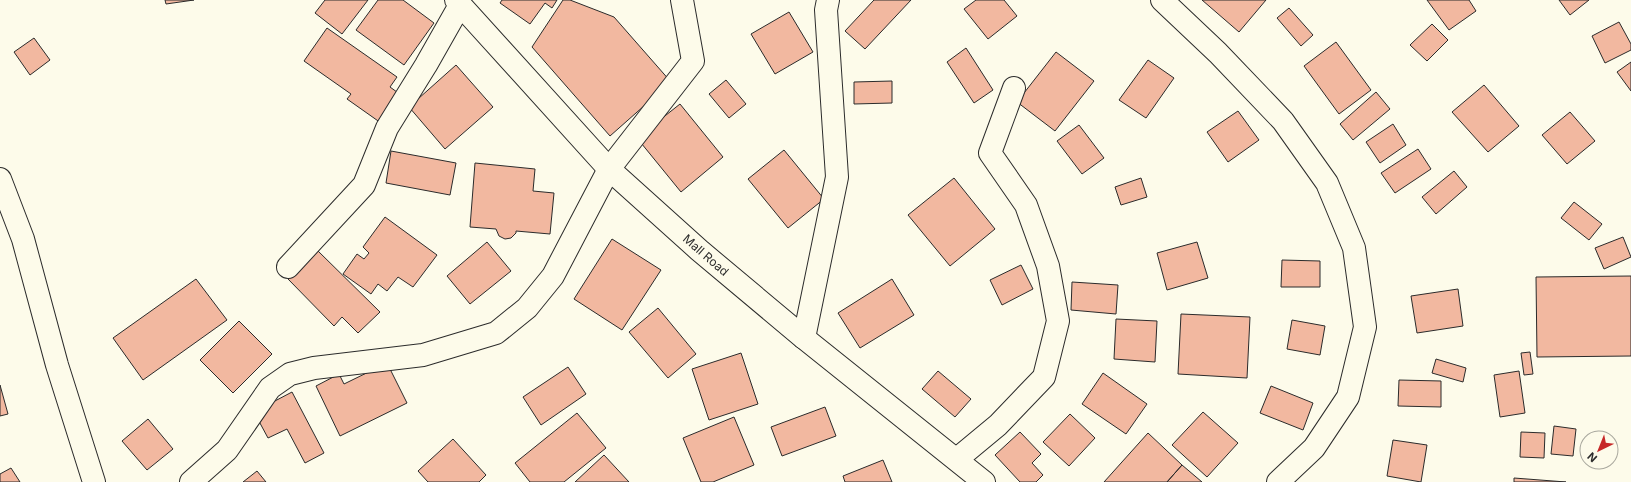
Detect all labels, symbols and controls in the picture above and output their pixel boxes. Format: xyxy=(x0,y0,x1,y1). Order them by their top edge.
street label: Mall Road xyxy=(680,231,732,279)
north arrow xyxy=(1579,430,1619,470)
text: N xyxy=(1584,449,1600,465)

